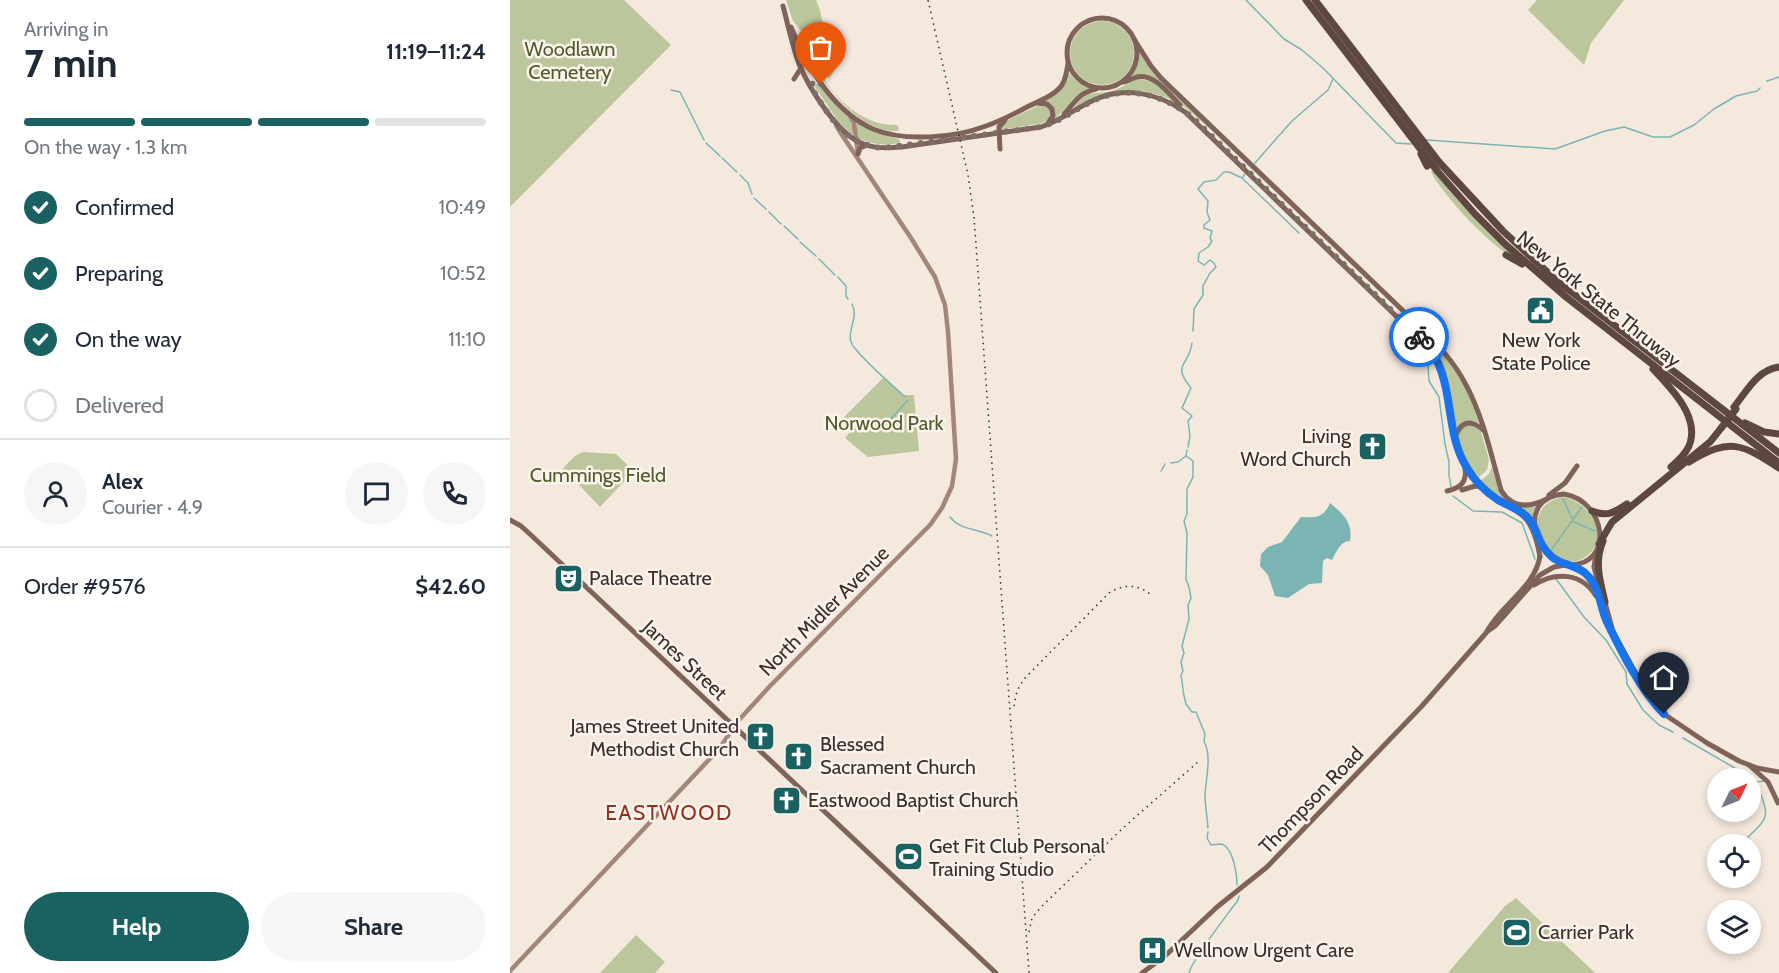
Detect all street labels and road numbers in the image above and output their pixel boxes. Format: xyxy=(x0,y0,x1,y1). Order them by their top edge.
street label: New York State Thruway xyxy=(1512,225,1686,373)
street label: North Midler Avenue xyxy=(754,541,894,681)
street label: James Street xyxy=(637,614,732,705)
street label: Thompson Road xyxy=(1254,742,1368,858)

